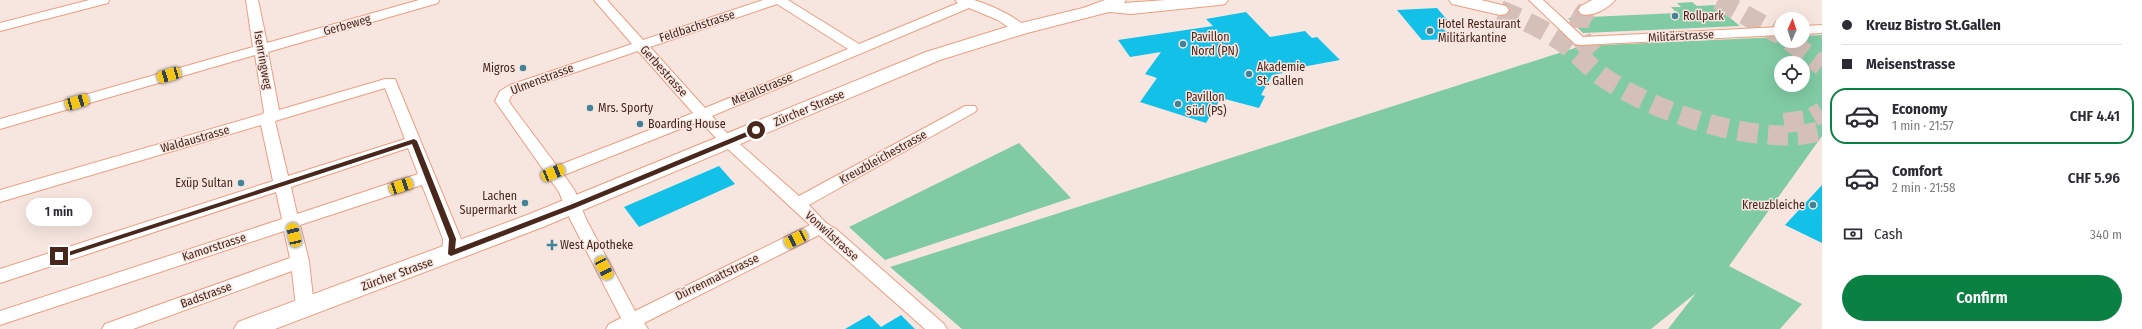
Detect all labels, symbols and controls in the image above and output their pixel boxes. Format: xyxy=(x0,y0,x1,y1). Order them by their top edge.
street label: Feldbachstrasse xyxy=(657,7,737,45)
place label: Rollpark xyxy=(1683,9,1724,23)
street label: Gerbeweg xyxy=(322,11,373,38)
marker: Rollpark xyxy=(1670,11,1680,21)
north arrow xyxy=(1774,12,1810,48)
map controls xyxy=(1774,12,1810,92)
text: Kreuz Bistro St.Gallen xyxy=(1866,16,2001,34)
place label: Hotel Restaurant Militärkantine xyxy=(1438,17,1521,45)
marker: Hotel Restaurant Militärkantine xyxy=(1425,26,1435,36)
street label: Militärstrasse xyxy=(1648,27,1714,45)
street label: Isenringweg xyxy=(251,30,275,91)
place label: Pavillon Nord (PN) xyxy=(1191,30,1239,58)
marker: Pavillon Nord (PN) xyxy=(1178,39,1188,49)
street label: Gerbestrasse xyxy=(637,43,691,100)
text: Meisenstrasse xyxy=(1866,55,1955,73)
button: locate xyxy=(1774,56,1810,92)
place label: Akademie St. Gallen xyxy=(1257,60,1305,88)
place label: Migros xyxy=(483,61,515,75)
street label: Ulmenstrasse xyxy=(508,61,576,97)
marker: Migros xyxy=(518,63,528,73)
car xyxy=(156,66,182,84)
marker: Akademie St. Gallen xyxy=(1244,69,1254,79)
street label: Metallstrasse xyxy=(729,70,795,108)
street label: Zürcher Strasse xyxy=(772,87,847,129)
place label: Pavillon Süd (PS) xyxy=(1186,90,1227,118)
car xyxy=(64,93,90,111)
icon: car xyxy=(1844,98,1880,134)
marker: Pavillon Süd (PS) xyxy=(1173,99,1183,109)
text: Economy xyxy=(1892,100,1947,118)
place label: Mrs. Sporty xyxy=(598,101,654,115)
marker: Mrs. Sporty xyxy=(585,103,595,113)
text: CHF 4.41 xyxy=(2070,107,2120,125)
place label: Boarding House xyxy=(648,117,726,131)
text: 1 min · 21:57 xyxy=(1892,118,1953,133)
marker: Boarding House xyxy=(635,119,645,129)
route start xyxy=(747,121,765,139)
street label: Waldaustrasse xyxy=(159,122,231,155)
street label: Kreuzbleichestrasse xyxy=(837,127,929,187)
icon: car xyxy=(1844,160,1880,196)
text: Comfort xyxy=(1892,162,1943,180)
car xyxy=(540,163,566,183)
text: CHF 5.96 xyxy=(2068,169,2120,187)
place label: Exüp Sultan xyxy=(175,176,233,190)
car xyxy=(388,177,414,195)
marker: Exüp Sultan xyxy=(236,178,246,188)
text: 2 min · 21:58 xyxy=(1892,180,1956,195)
place label: Lachen Supermarkt xyxy=(459,189,517,217)
callout: 1 min xyxy=(26,198,92,226)
marker: Lachen Supermarkt xyxy=(520,198,530,208)
place label: Kreuzbleiche xyxy=(1742,198,1805,212)
marker: Kreuzbleiche xyxy=(1808,200,1818,210)
text: 1 min xyxy=(45,204,73,219)
street label: Vonwilstrasse xyxy=(802,208,862,264)
car xyxy=(285,222,303,248)
icon: cash xyxy=(1842,223,1864,245)
text: Cash xyxy=(1874,225,1903,243)
text: 340 m xyxy=(2090,227,2122,242)
car xyxy=(783,228,809,250)
street label: Kamorstrasse xyxy=(180,230,248,264)
place label: West Apotheke xyxy=(560,238,633,252)
marker: West Apotheke xyxy=(547,240,557,250)
route end xyxy=(50,247,68,265)
street label: Dürrenmattstrasse xyxy=(673,251,761,303)
street label: Zürcher Strasse xyxy=(359,254,435,293)
car xyxy=(593,255,615,281)
button: Confirm xyxy=(1842,275,2122,321)
street label: Badstrasse xyxy=(178,279,234,311)

